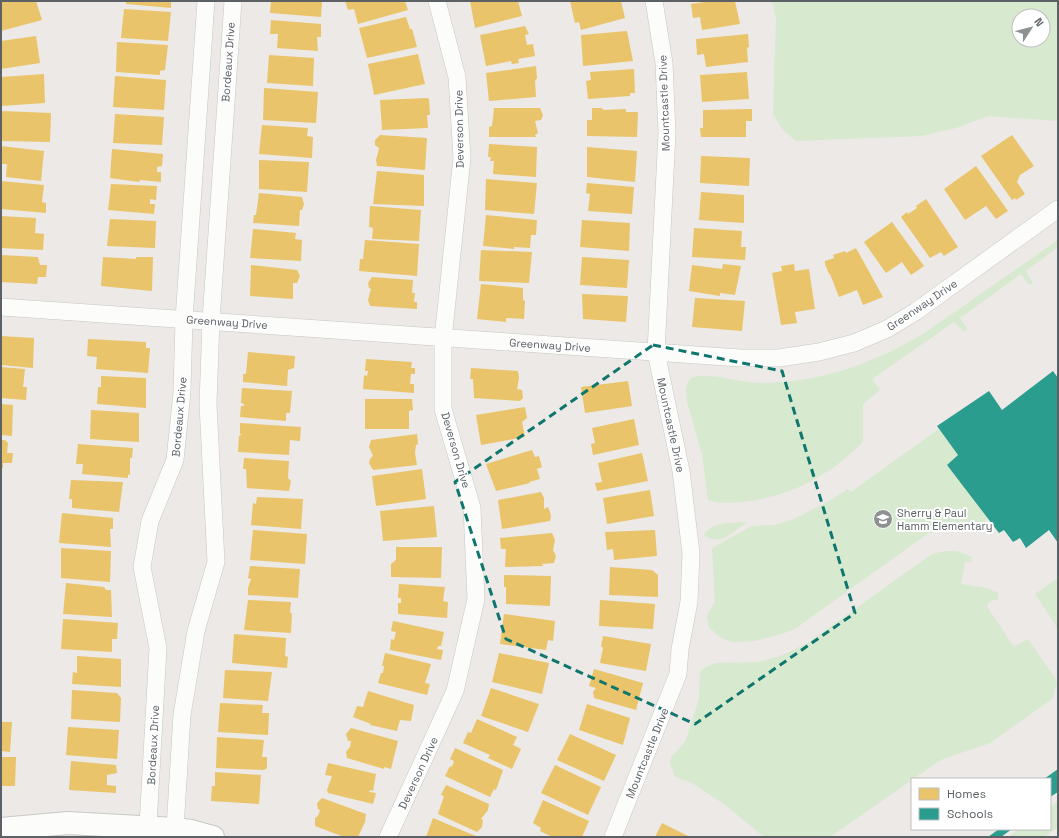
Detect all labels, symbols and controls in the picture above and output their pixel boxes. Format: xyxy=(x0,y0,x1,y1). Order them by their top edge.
north arrow xyxy=(1011,8,1051,48)
text: N xyxy=(1031,15,1047,29)
street label: Bordeaux Drive xyxy=(218,21,238,103)
street label: Mountcastle Drive xyxy=(655,55,673,151)
street label: Deverson Drive xyxy=(451,90,467,168)
street label: Greenway Drive xyxy=(884,276,960,334)
street label: Greenway Drive xyxy=(186,312,268,332)
street label: Greenway Drive xyxy=(509,335,591,355)
street label: Bordeaux Drive xyxy=(169,376,189,458)
street label: Mountcastle Drive xyxy=(654,376,688,474)
street label: Deverson Drive xyxy=(438,410,474,490)
place label: Sherry & Paul Hamm Elementary xyxy=(897,506,992,533)
school or university icon: Sherry & Paul Hamm Elementary xyxy=(872,508,894,530)
street label: Bordeaux Drive xyxy=(144,705,162,785)
street label: Mountcastle Drive xyxy=(622,706,672,800)
street label: Deverson Drive xyxy=(395,735,441,811)
legend xyxy=(911,778,1051,830)
text: Homes xyxy=(947,786,986,802)
text: Schools xyxy=(947,806,993,822)

